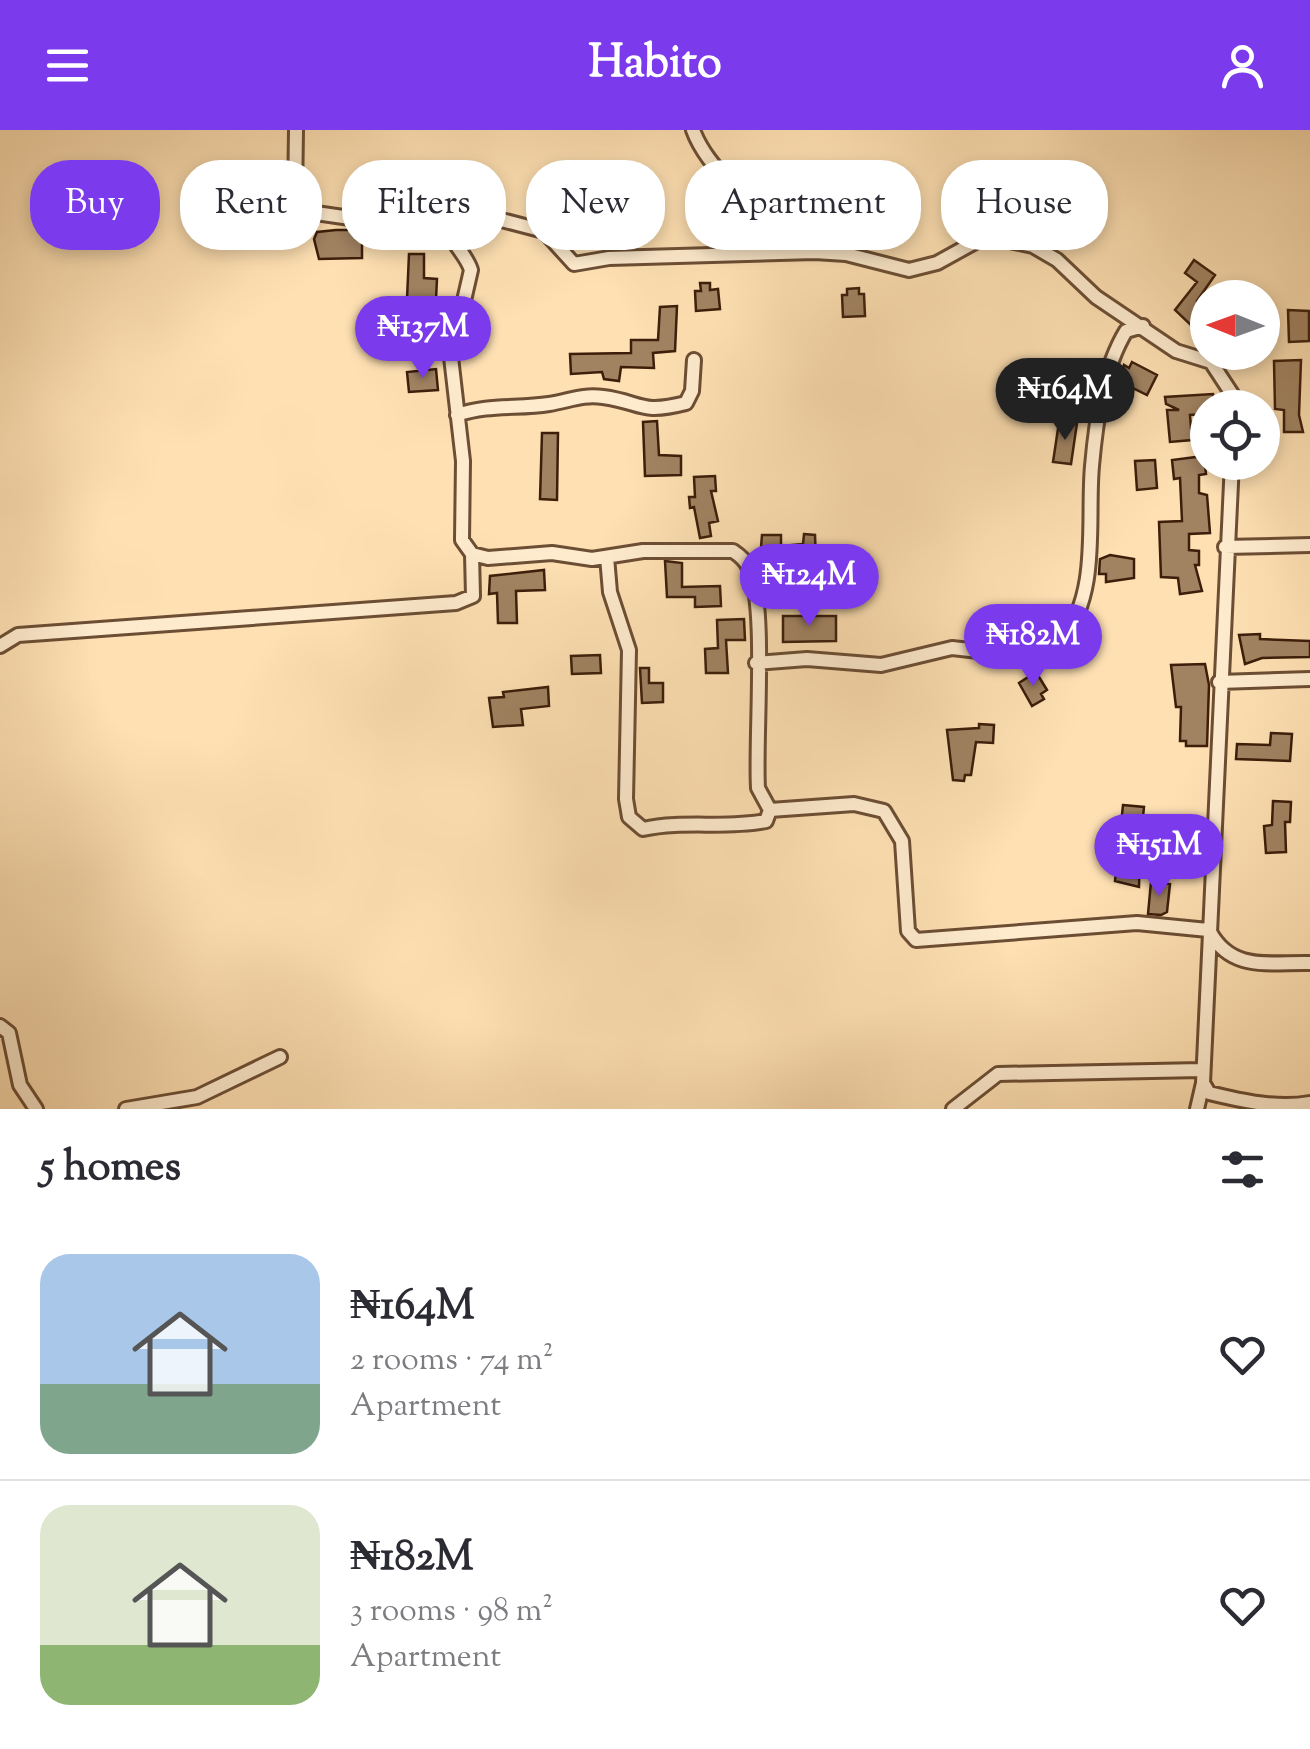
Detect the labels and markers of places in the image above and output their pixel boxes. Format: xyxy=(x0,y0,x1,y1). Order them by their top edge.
pin: ₦137M xyxy=(353,296,493,381)
pin: ₦164M xyxy=(995,358,1135,443)
pin: ₦124M xyxy=(739,544,879,629)
pin: ₦182M xyxy=(963,604,1103,689)
pin: ₦151M xyxy=(1089,814,1229,899)

